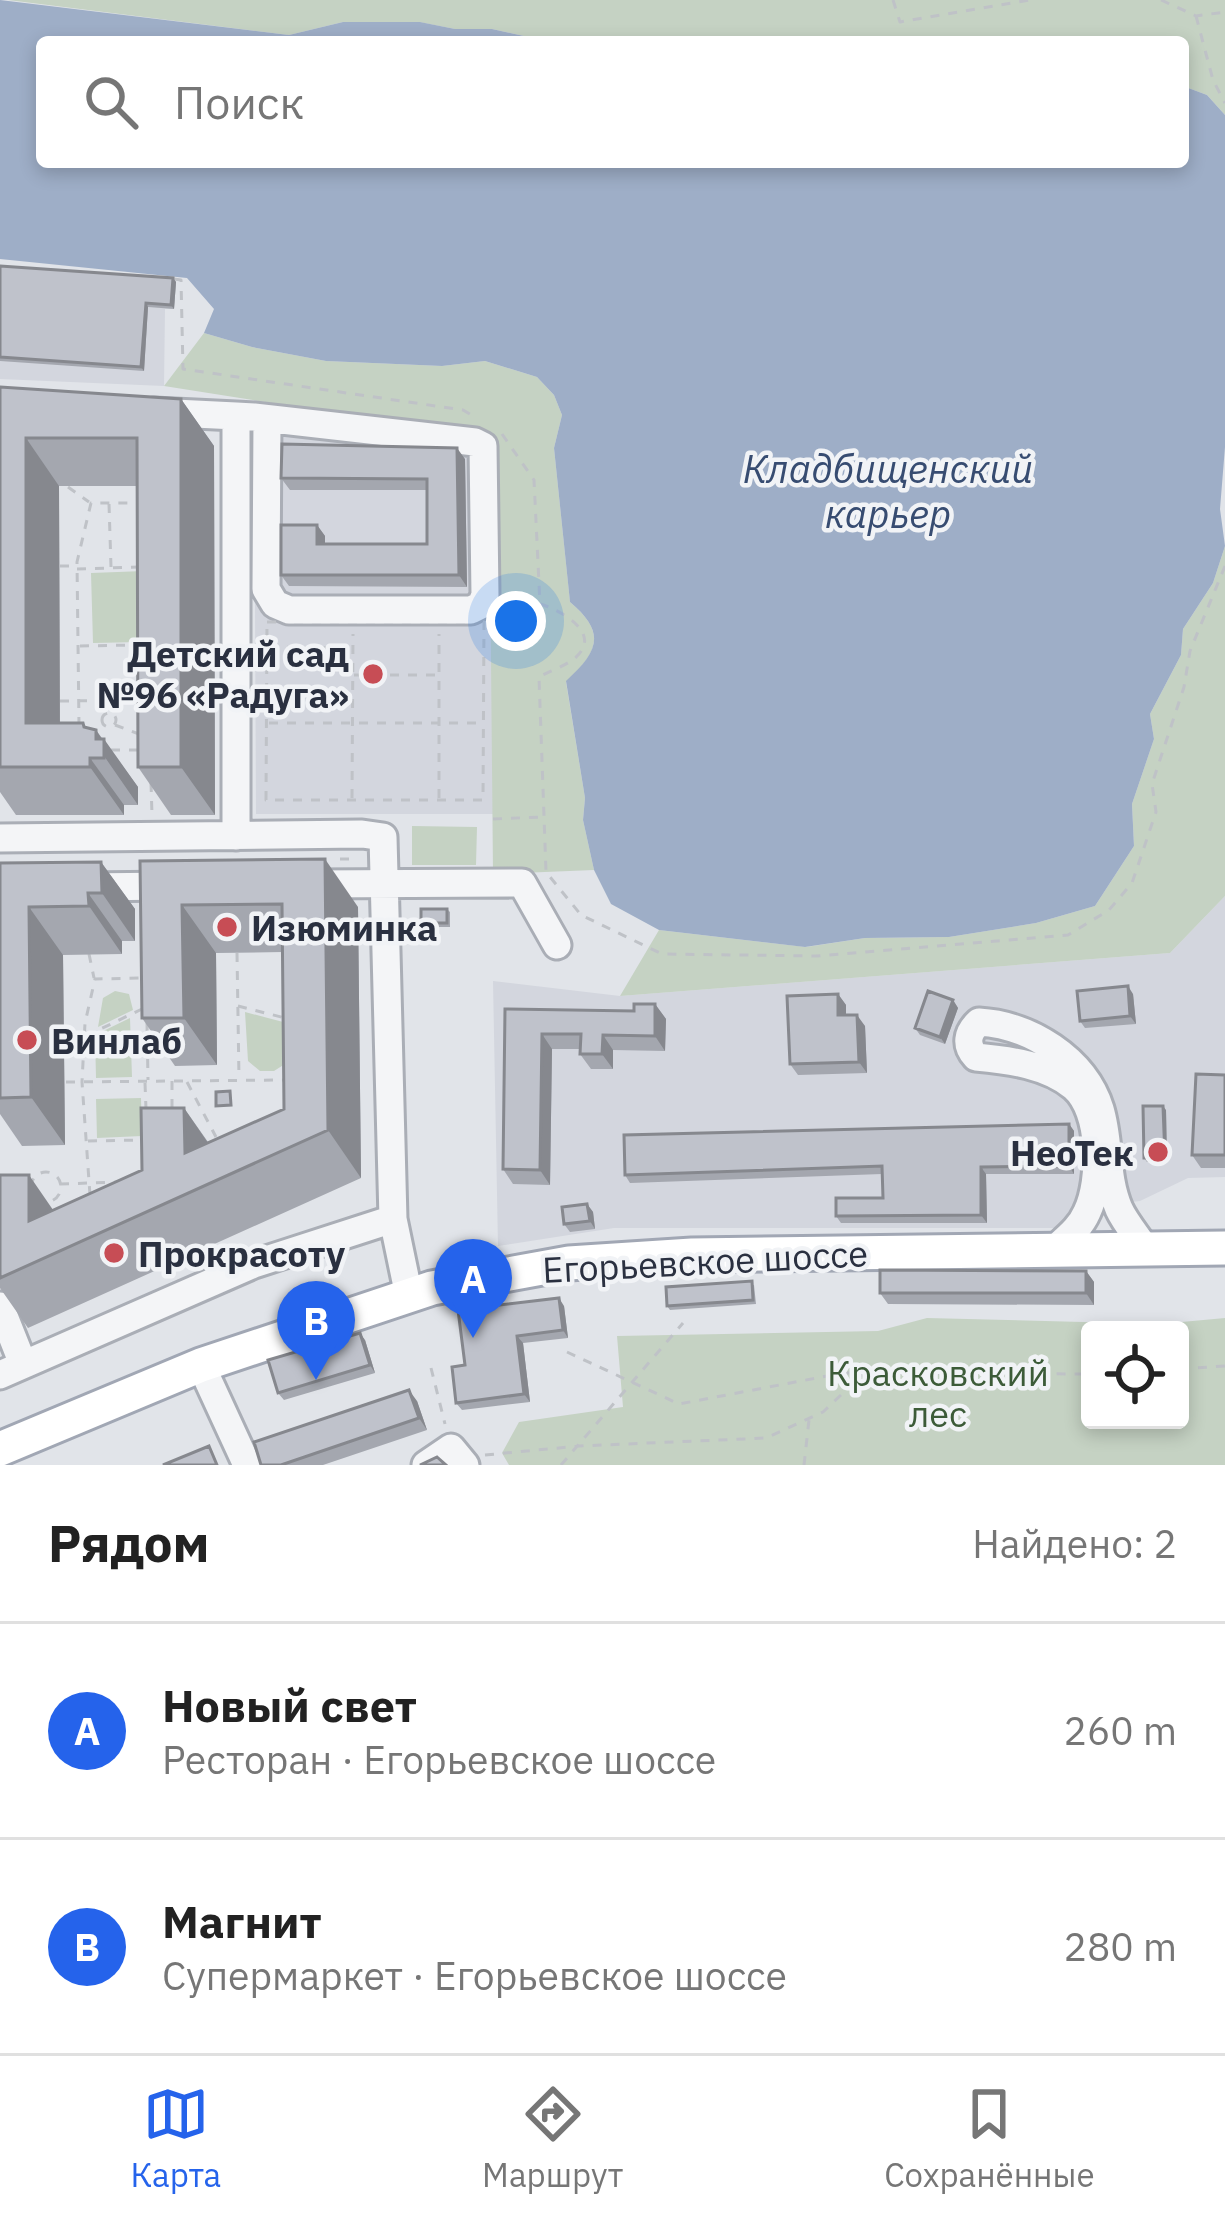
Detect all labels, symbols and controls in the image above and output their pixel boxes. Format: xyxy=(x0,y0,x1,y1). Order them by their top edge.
search box xyxy=(36,36,1189,168)
icon: search xyxy=(78,69,144,135)
text: Поиск xyxy=(174,73,304,131)
water label: Кладбищенский карьер xyxy=(743,443,1033,539)
your location xyxy=(486,591,546,651)
place label: Детский сад №96 «Радуга» xyxy=(96,630,349,718)
marker: Детский сад №96 «Радуга» xyxy=(360,661,386,687)
place label: Изюминка xyxy=(251,904,437,951)
marker: Изюминка xyxy=(214,914,240,940)
place label: Винлаб xyxy=(51,1017,182,1064)
marker: Винлаб xyxy=(14,1027,40,1053)
place label: НеоТек xyxy=(1010,1129,1134,1176)
marker: НеоТек xyxy=(1145,1139,1171,1165)
street label: Егорьевское шоссе xyxy=(541,1229,869,1293)
place label: Прокрасоту xyxy=(138,1230,346,1277)
pin: A xyxy=(434,1239,512,1338)
marker: Прокрасоту xyxy=(101,1240,127,1266)
pin: B xyxy=(277,1281,355,1380)
map controls xyxy=(1081,1321,1189,1429)
button: locate xyxy=(1081,1321,1189,1429)
park label: Красковский лес xyxy=(827,1349,1049,1437)
text: Рядом xyxy=(48,1510,210,1576)
text: Найдено: 2 xyxy=(972,1518,1177,1569)
text: Новый свет xyxy=(162,1676,417,1734)
text: A xyxy=(74,1705,100,1756)
text: 260 m xyxy=(1064,1705,1177,1756)
text: Ресторан · Егорьевское шоссе xyxy=(162,1734,716,1785)
text: Магнит xyxy=(162,1892,322,1950)
text: B xyxy=(74,1921,100,1972)
text: 280 m xyxy=(1064,1921,1177,1972)
text: Супермаркет · Егорьевское шоссе xyxy=(162,1950,787,2001)
tab: Карта xyxy=(130,2081,221,2196)
tab: Маршрут xyxy=(482,2081,623,2196)
tab: Сохранённые xyxy=(884,2081,1095,2196)

